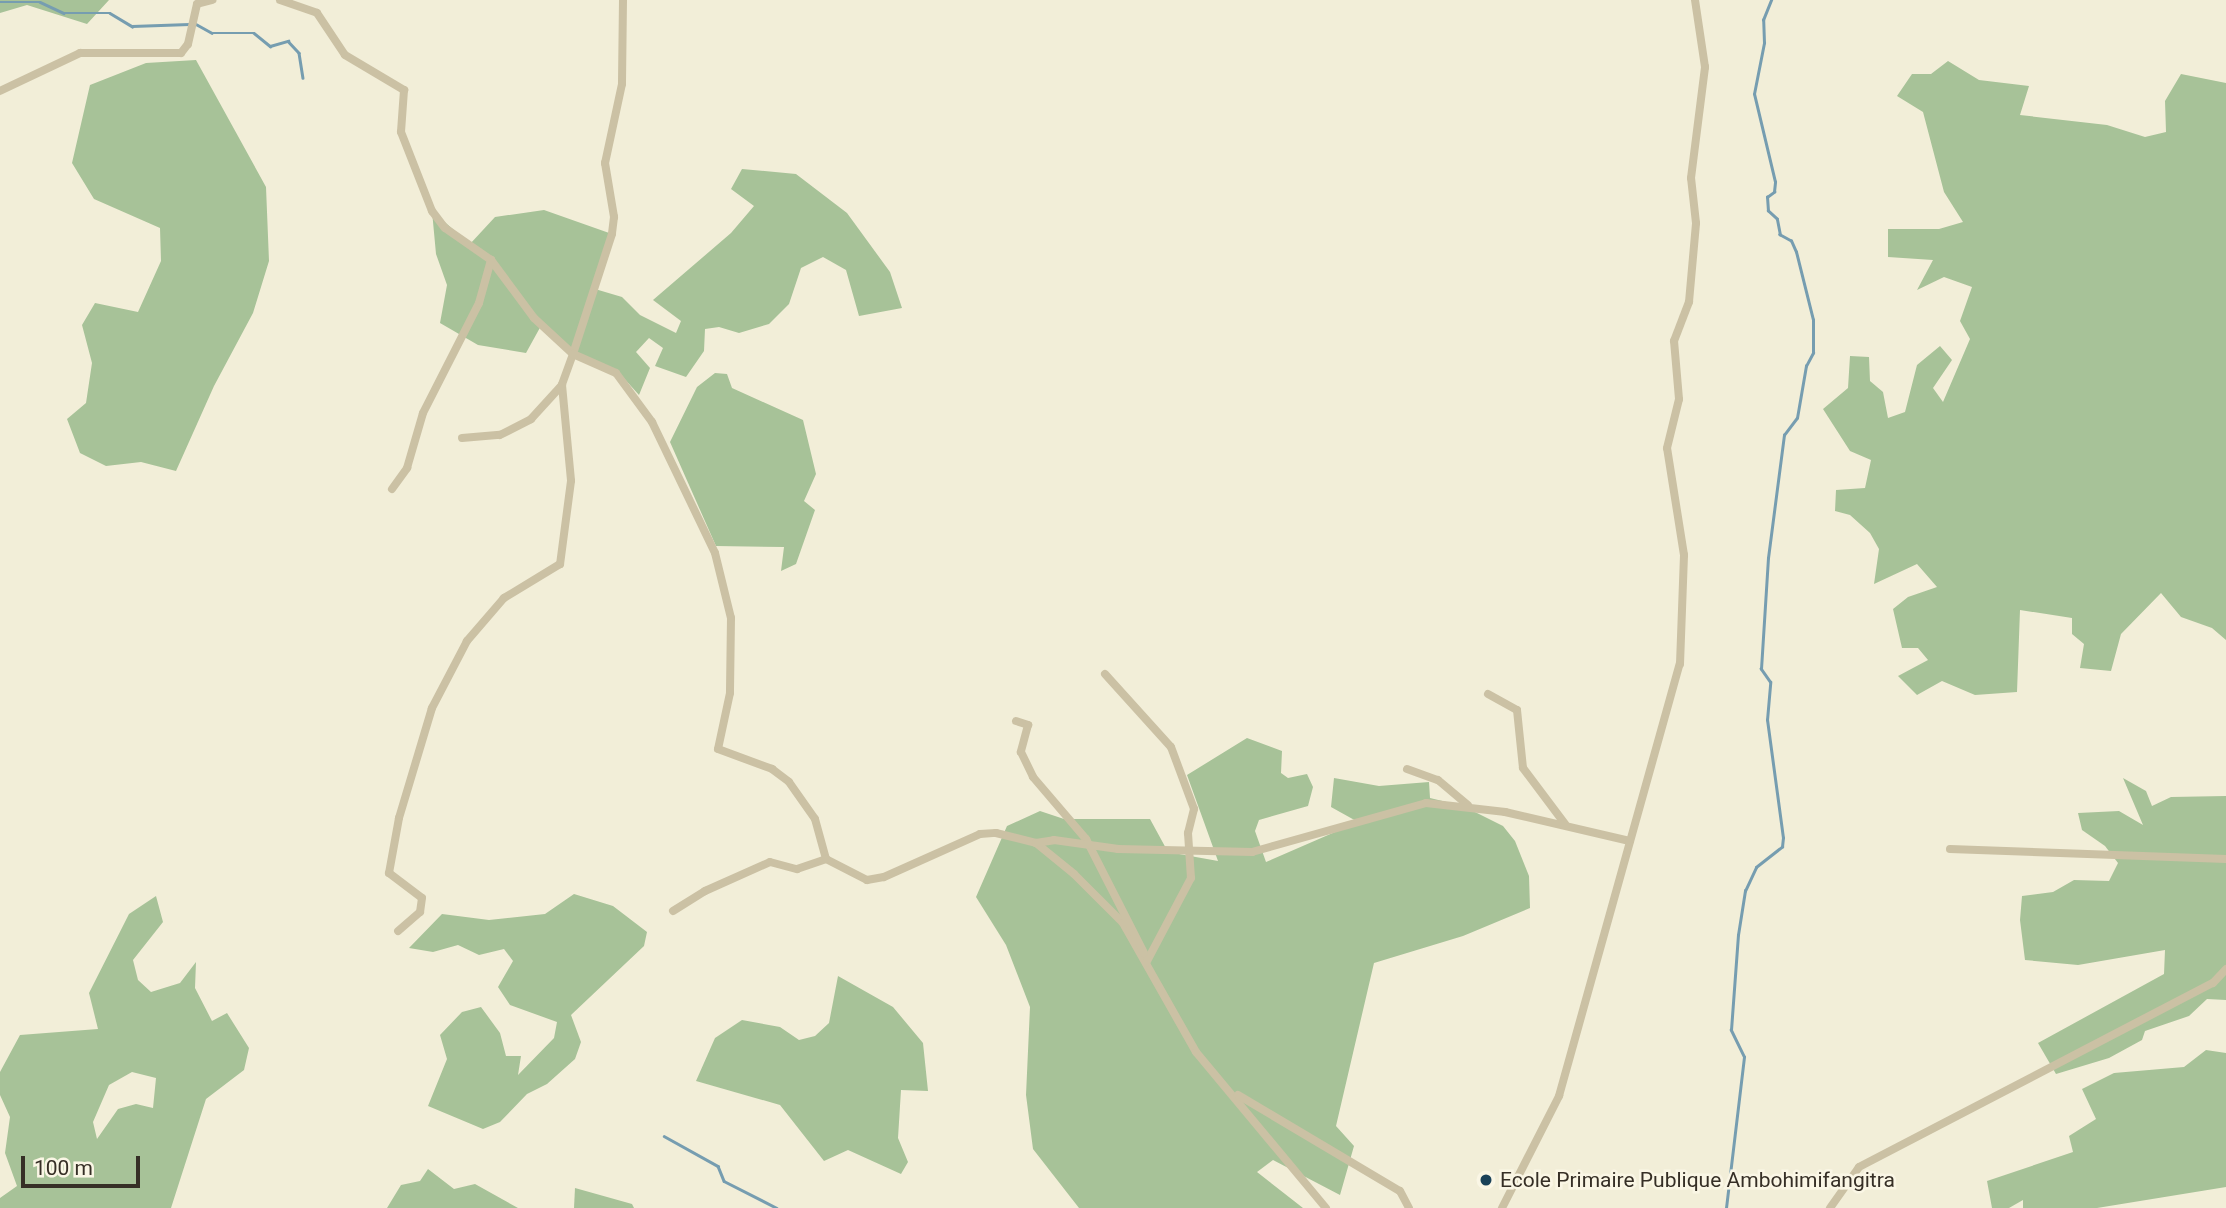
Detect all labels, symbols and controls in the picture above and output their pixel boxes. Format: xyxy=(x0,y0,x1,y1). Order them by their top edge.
scale bar xyxy=(24,1142,144,1186)
text: 100 m xyxy=(34,1156,93,1180)
place label: Ecole Primaire Publique Ambohimifangitra xyxy=(1500,1167,1895,1193)
marker: Ecole Primaire Publique Ambohimifangitra xyxy=(1478,1172,1494,1188)

